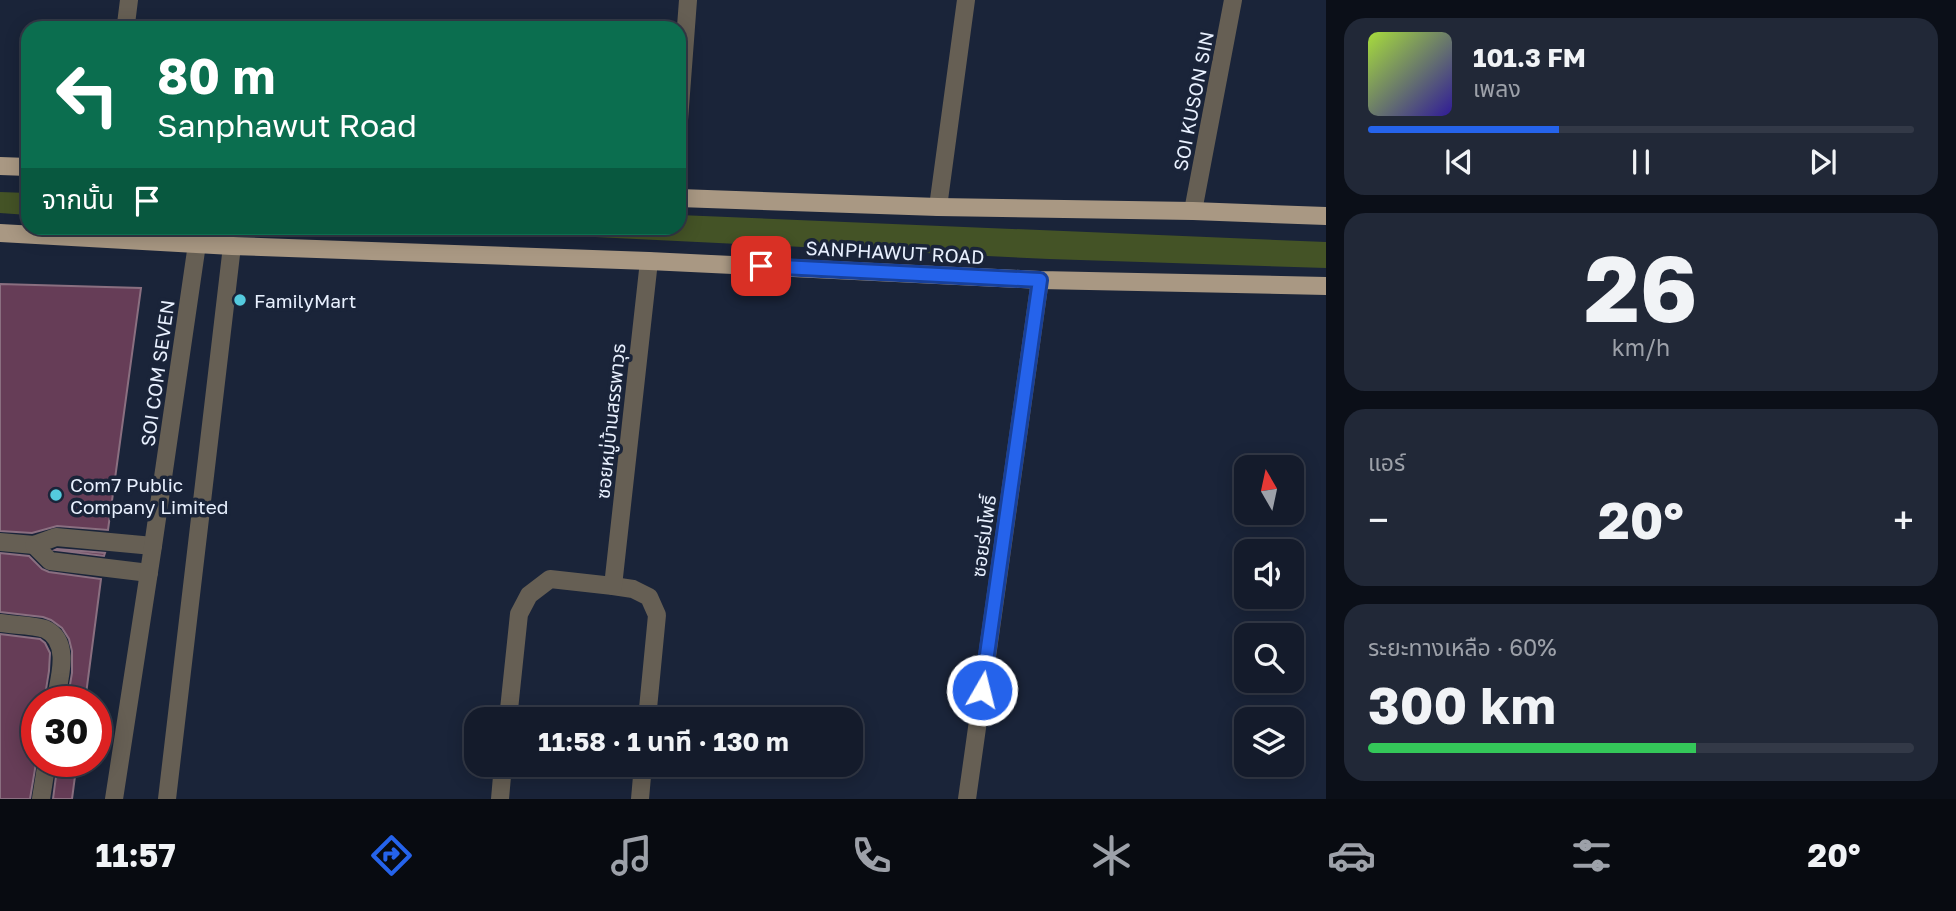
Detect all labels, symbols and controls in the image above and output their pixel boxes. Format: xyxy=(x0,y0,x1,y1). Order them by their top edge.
street label: SOI KUSON SIN xyxy=(1168,29,1218,173)
text: 101.3 FM xyxy=(1473,42,1586,73)
text: 80 m xyxy=(157,46,275,105)
icon: left xyxy=(42,49,133,140)
text: เพลง xyxy=(1473,74,1521,102)
text: Sanphawut Road xyxy=(157,106,417,144)
icon: previous xyxy=(1440,143,1478,181)
icon: pause xyxy=(1622,143,1660,181)
icon: next xyxy=(1804,143,1842,181)
icon: arrive xyxy=(128,182,166,220)
text: จากนั้น xyxy=(42,184,114,215)
text: 26 xyxy=(1584,233,1698,342)
pin xyxy=(731,236,791,296)
street label: SANPHAWUT ROAD xyxy=(805,236,985,268)
icon: arrive xyxy=(742,247,780,285)
place label: FamilyMart xyxy=(254,289,356,312)
marker: FamilyMart xyxy=(232,292,248,308)
street label: SOI COM SEVEN xyxy=(135,298,179,448)
text: km/h xyxy=(1612,333,1670,361)
street label: ซอยหมู่บ้านสรรพาวุธ xyxy=(590,342,632,500)
text: แอร์ xyxy=(1368,448,1405,476)
north arrow xyxy=(1234,455,1304,525)
map controls xyxy=(1234,455,1304,777)
place label: Com7 Public Company Limited xyxy=(70,473,228,518)
marker: Com7 Public Company Limited xyxy=(48,487,64,503)
text: 20° xyxy=(1598,488,1684,550)
street label: ซอยร่มโพธิ์ xyxy=(966,493,1000,579)
text: − xyxy=(1368,497,1389,542)
text: + xyxy=(1893,497,1914,542)
button: sound xyxy=(1234,539,1304,609)
button: search xyxy=(1234,623,1304,693)
text: ระยะทางเหลือ · 60% xyxy=(1368,633,1557,661)
position arrow xyxy=(945,653,1019,727)
text: 300 km xyxy=(1368,673,1556,735)
speed limit sign: 30 xyxy=(21,686,112,777)
button: layers xyxy=(1234,707,1304,777)
text: 11:58 · 1 นาที · 130 m xyxy=(538,726,789,757)
icon: directions xyxy=(367,831,416,880)
icon: music xyxy=(607,831,656,880)
icon: phone xyxy=(847,831,896,880)
icon: climate xyxy=(1087,831,1136,880)
icon: car xyxy=(1327,831,1376,880)
icon: filters xyxy=(1567,831,1616,880)
text: 11:57 xyxy=(96,836,176,874)
text: 20° xyxy=(1808,836,1860,874)

